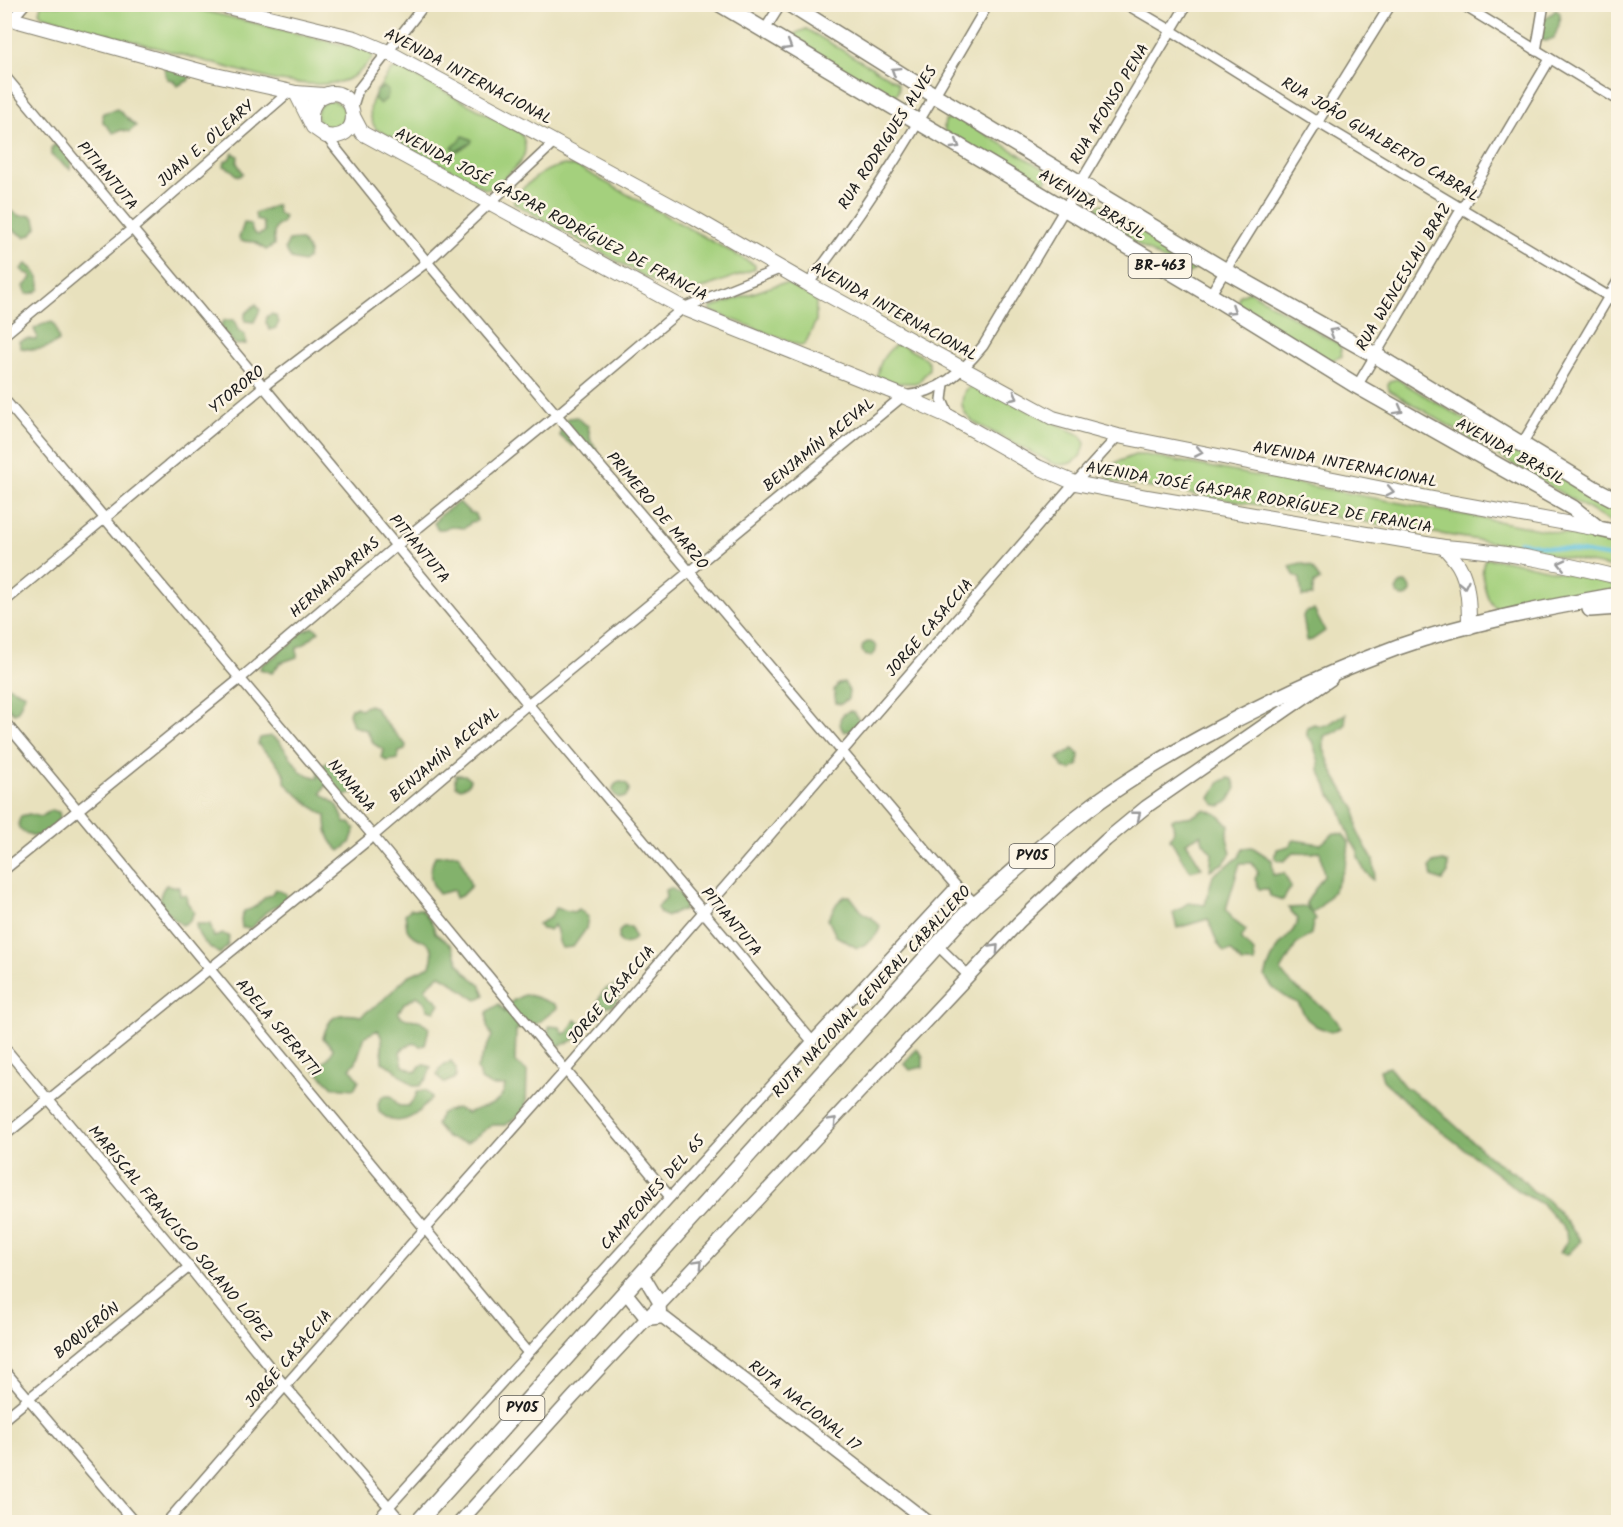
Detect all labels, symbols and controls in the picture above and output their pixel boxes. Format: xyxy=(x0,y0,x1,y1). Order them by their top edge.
street label: AVENIDA INTERNACIONAL xyxy=(380,22,556,132)
one-way arrow xyxy=(782,39,792,50)
street label: RUA AFONSO PENA xyxy=(1064,39,1156,169)
street label: RUA RODRIGUES ALVES xyxy=(832,61,944,215)
one-way arrow xyxy=(891,67,902,78)
street label: RUA JOÃO GUALBERTO CABRAL xyxy=(1276,71,1484,209)
street label: JUAN E. O'LEARY xyxy=(152,94,261,193)
street label: AVENIDA JOSÉ GASPAR RODRÍGUEZ DE FRANCIA xyxy=(390,122,712,309)
street label: PITIANTUTA xyxy=(70,136,144,216)
one-way arrow xyxy=(950,137,960,149)
street label: AVENIDA BRASIL xyxy=(1034,163,1150,247)
street label: RUA WENCESLAU BRAZ xyxy=(1350,198,1458,356)
road number: BR-463 xyxy=(1128,254,1192,278)
street label: AVENIDA INTERNACIONAL xyxy=(806,256,982,368)
one-way arrow xyxy=(1225,302,1236,313)
one-way arrow xyxy=(1329,327,1340,339)
street label: YTORORO xyxy=(204,359,271,420)
one-way arrow xyxy=(1007,390,1018,401)
street label: BENJAMÍN ACEVAL xyxy=(757,392,881,498)
one-way arrow xyxy=(1393,403,1403,414)
street label: AVENIDA BRASIL xyxy=(1451,412,1569,492)
street label: AVENIDA INTERNACIONAL xyxy=(1251,435,1439,495)
one-way arrow xyxy=(1194,445,1204,458)
street label: PRIMERO DE MARZO xyxy=(600,446,714,576)
street label: AVENIDA JOSÉ GASPAR RODRÍGUEZ DE FRANCIA xyxy=(1084,455,1434,541)
one-way arrow xyxy=(1385,484,1395,497)
street label: PITIANTUTA xyxy=(382,509,456,589)
street label: HERNANDARIAS xyxy=(284,531,386,625)
one-way arrow xyxy=(1557,558,1567,571)
street label: JORGE CASACCIA xyxy=(880,573,980,683)
one-way arrow xyxy=(1457,579,1470,589)
street label: BENJAMÍN ACEVAL xyxy=(384,701,506,809)
street label: NANAWA xyxy=(321,754,381,819)
one-way arrow xyxy=(1130,811,1141,822)
road number: PY05 xyxy=(1010,844,1054,868)
street label: RUTA NACIONAL GENERAL CABALLERO xyxy=(766,880,978,1104)
street label: PITIANTUTA xyxy=(694,882,768,962)
street label: JORGE CASACCIA xyxy=(562,940,662,1050)
one-way arrow xyxy=(988,944,999,955)
street label: ADELA SPERATTI xyxy=(229,973,327,1083)
one-way arrow xyxy=(826,1117,837,1128)
street label: MARISCAL FRANCISCO SOLANO LÓPEZ xyxy=(81,1120,279,1348)
street label: CAMPEONES DEL 65 xyxy=(594,1129,712,1256)
one-way arrow xyxy=(692,1260,703,1271)
street label: BOQUERÓN xyxy=(48,1296,126,1366)
street label: JORGE CASACCIA xyxy=(239,1304,339,1414)
street label: RUTA NACIONAL 17 xyxy=(742,1354,866,1458)
road number: PY05 xyxy=(500,1396,544,1420)

